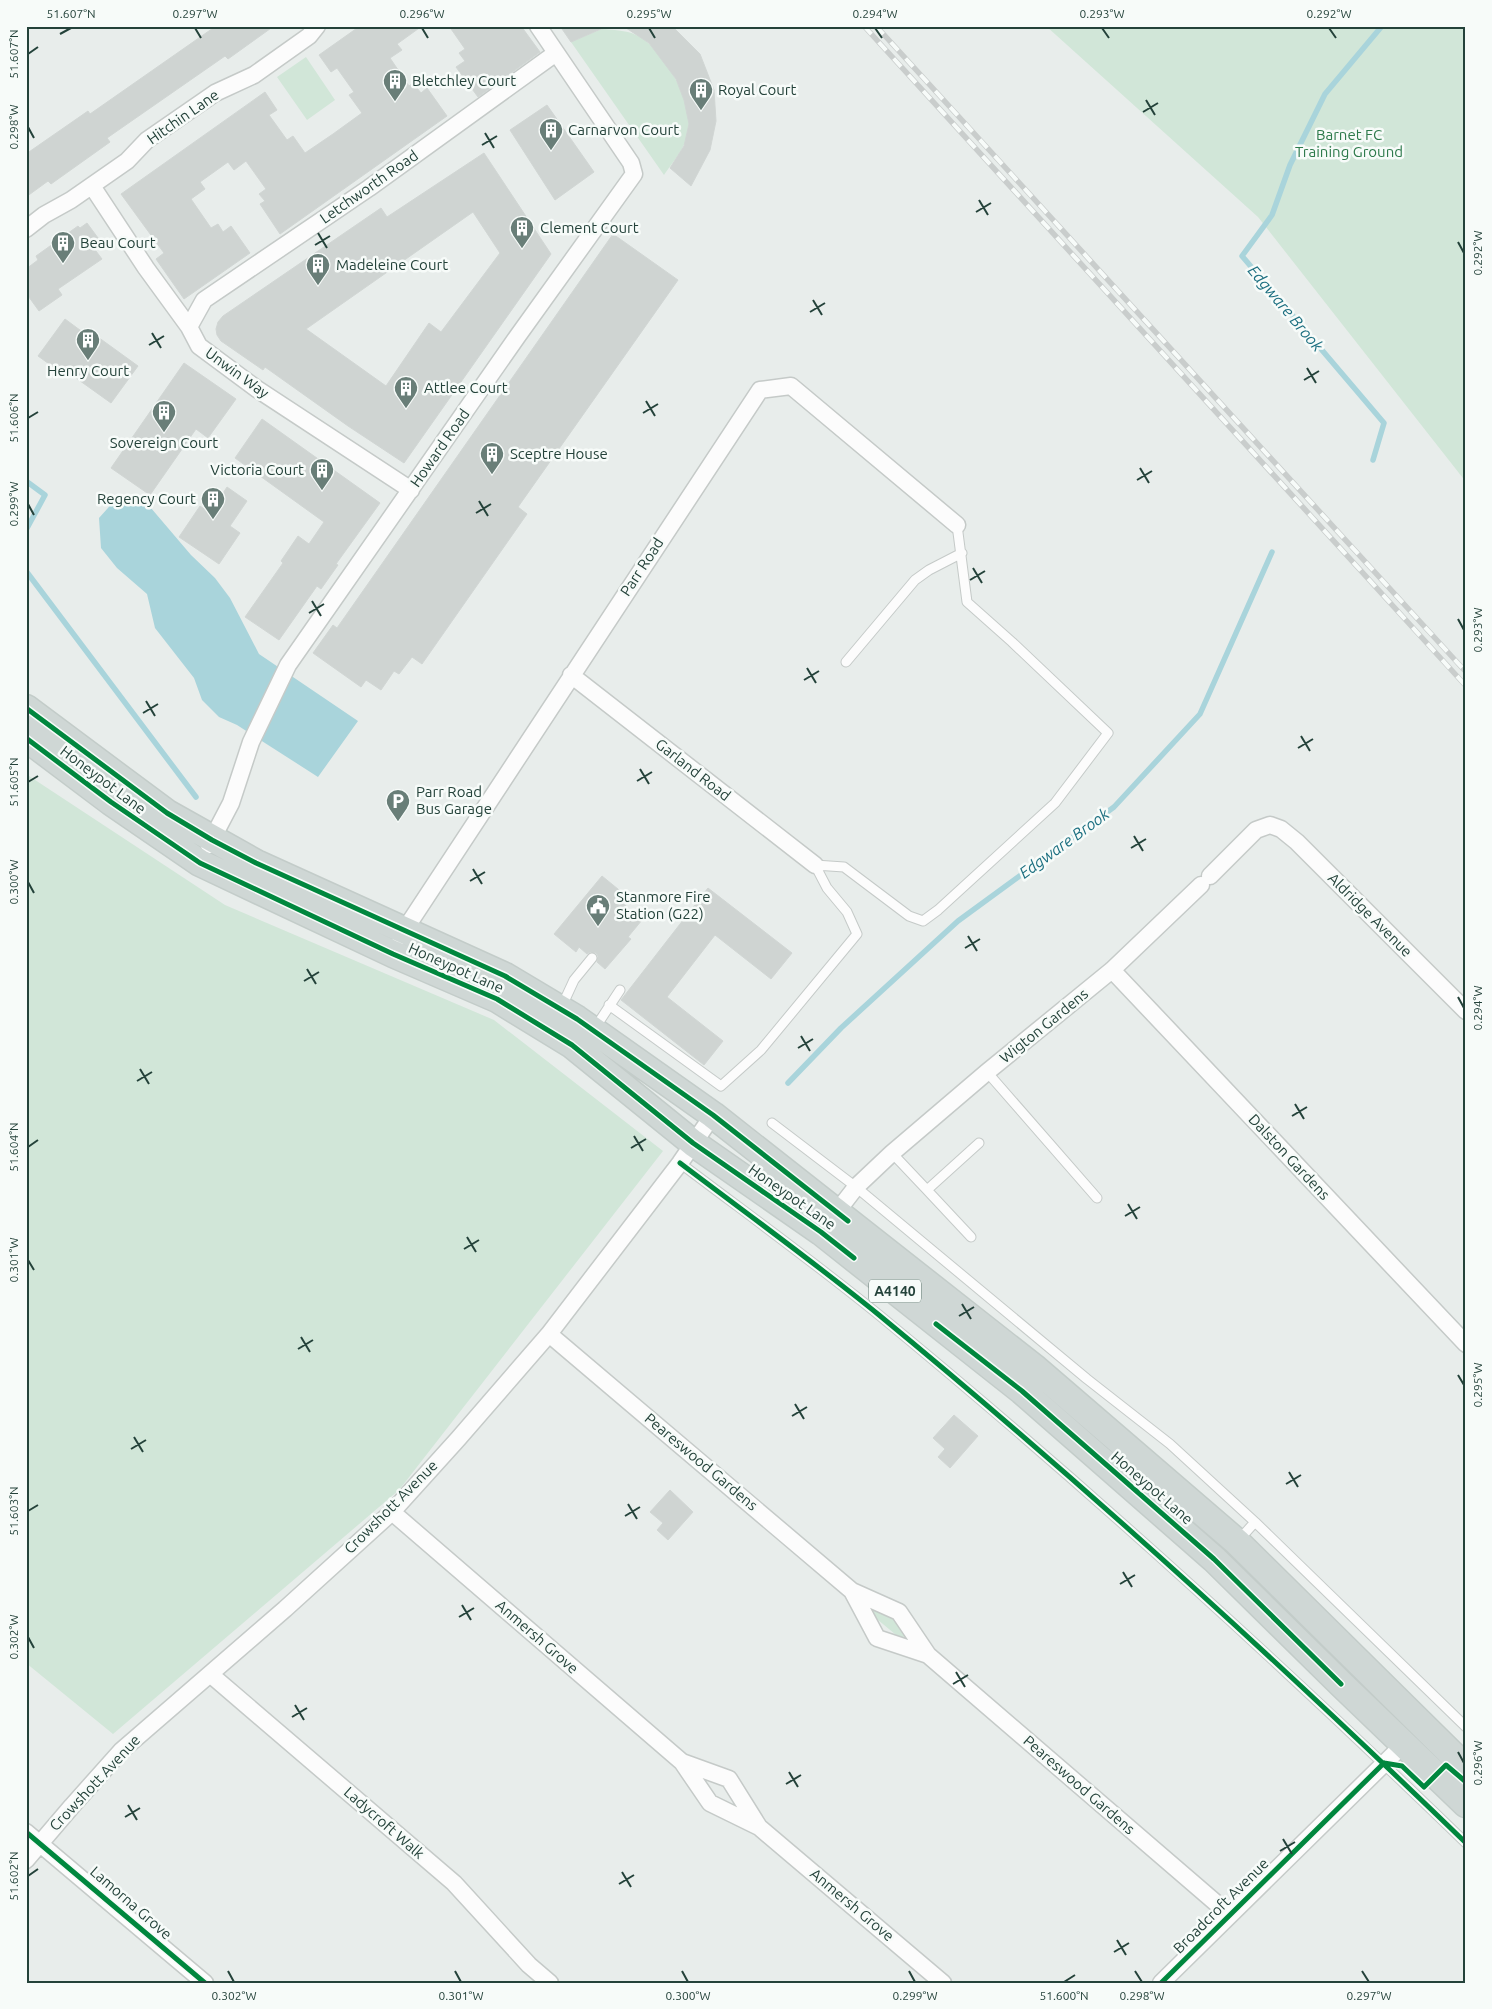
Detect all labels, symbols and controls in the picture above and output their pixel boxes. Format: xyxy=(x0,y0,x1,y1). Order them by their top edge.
text: 51.607°N xyxy=(46,7,96,20)
text: 0.297°W xyxy=(173,7,218,20)
text: 0.296°W xyxy=(400,7,445,20)
text: 0.295°W xyxy=(627,7,672,20)
text: 0.294°W xyxy=(853,7,898,20)
text: 0.293°W xyxy=(1080,7,1125,20)
text: 0.292°W xyxy=(1307,7,1352,20)
text: 51.607°N xyxy=(7,29,20,79)
building icon: Bletchley Court xyxy=(382,68,408,102)
place label: Bletchley Court xyxy=(412,72,516,89)
building icon: Royal Court xyxy=(688,77,714,111)
place label: Royal Court xyxy=(718,81,797,98)
street label: Hitchin Lane xyxy=(144,86,222,147)
text: 0.298°W xyxy=(7,105,20,150)
building icon: Carnarvon Court xyxy=(538,117,564,151)
place label: Carnarvon Court xyxy=(568,121,679,138)
park label: Barnet FC Training Ground xyxy=(1295,126,1403,160)
street label: Letchworth Road xyxy=(316,146,421,227)
building icon: Clement Court xyxy=(509,215,535,249)
place label: Clement Court xyxy=(540,219,639,236)
building icon: Beau Court xyxy=(50,230,76,264)
text: 0.292°W xyxy=(1471,231,1484,276)
place label: Beau Court xyxy=(80,234,156,251)
building icon: Madeleine Court xyxy=(305,252,331,286)
place label: Madeleine Court xyxy=(336,256,448,273)
water label: Edgware Brook xyxy=(1245,261,1328,355)
building icon: Henry Court xyxy=(75,327,101,361)
street label: Unwin Way xyxy=(202,344,272,401)
place label: Henry Court xyxy=(47,362,129,379)
building icon: Attlee Court xyxy=(393,375,419,409)
place label: Attlee Court xyxy=(424,379,508,396)
text: 51.606°N xyxy=(7,393,20,443)
building icon: Sovereign Court xyxy=(151,399,177,433)
street label: Howard Road xyxy=(407,406,473,490)
place label: Sovereign Court xyxy=(110,434,218,451)
building icon: Sceptre House xyxy=(479,441,505,475)
place label: Sceptre House xyxy=(510,445,608,462)
building icon: Victoria Court xyxy=(309,457,335,491)
place label: Victoria Court xyxy=(210,461,304,478)
text: 0.299°W xyxy=(7,482,20,527)
building icon: Regency Court xyxy=(200,486,226,520)
place label: Regency Court xyxy=(97,490,196,507)
street label: Parr Road xyxy=(616,534,667,599)
text: 0.293°W xyxy=(1471,608,1484,653)
street label: Garland Road xyxy=(652,735,734,804)
street label: Honeypot Lane xyxy=(57,742,149,817)
text: 51.605°N xyxy=(7,757,20,807)
place label: Parr Road Bus Garage xyxy=(416,783,492,817)
parking icon: Parr Road Bus Garage xyxy=(385,788,411,822)
water label: Edgware Brook xyxy=(1016,804,1113,882)
text: 0.300°W xyxy=(7,860,20,905)
street label: Aldridge Avenue xyxy=(1325,869,1416,960)
place label: Stanmore Fire Station (G22) xyxy=(616,888,711,922)
public building icon: Stanmore Fire Station (G22) xyxy=(585,893,611,927)
street label: Honeypot Lane xyxy=(406,939,506,996)
street label: Wigton Gardens xyxy=(996,985,1091,1066)
text: 0.294°W xyxy=(1471,986,1484,1031)
street label: Dalston Gardens xyxy=(1245,1110,1333,1203)
text: 51.604°N xyxy=(7,1122,20,1172)
street label: Honeypot Lane xyxy=(745,1160,839,1233)
text: 0.301°W xyxy=(7,1238,20,1283)
road number: A4140 xyxy=(869,1280,921,1302)
text: 0.295°W xyxy=(1471,1363,1484,1408)
street label: Peareswood Gardens xyxy=(641,1409,761,1514)
street label: Honeypot Lane xyxy=(1108,1448,1197,1528)
street label: Crowshott Avenue xyxy=(340,1456,441,1557)
text: 51.603°N xyxy=(7,1486,20,1536)
street label: Anmersh Grove xyxy=(493,1596,582,1677)
text: 0.302°W xyxy=(7,1615,20,1660)
street label: Crowshott Avenue xyxy=(46,1731,143,1834)
street label: Peareswood Gardens xyxy=(1020,1732,1138,1838)
text: 0.296°W xyxy=(1471,1741,1484,1786)
street label: Ladycroft Walk xyxy=(341,1783,428,1862)
text: 51.602°N xyxy=(7,1851,20,1901)
street label: Broadcroft Avenue xyxy=(1170,1855,1272,1957)
street label: Lamorna Grove xyxy=(87,1863,176,1943)
street label: Anmersh Grove xyxy=(807,1865,897,1944)
text: 0.302°W xyxy=(212,1989,257,2002)
text: 0.301°W xyxy=(439,1989,484,2002)
text: 0.300°W xyxy=(666,1989,711,2002)
text: 0.299°W xyxy=(893,1989,938,2002)
text: 51.600°N xyxy=(1039,1989,1089,2002)
text: 0.298°W xyxy=(1120,1989,1165,2002)
text: 0.297°W xyxy=(1347,1989,1392,2002)

